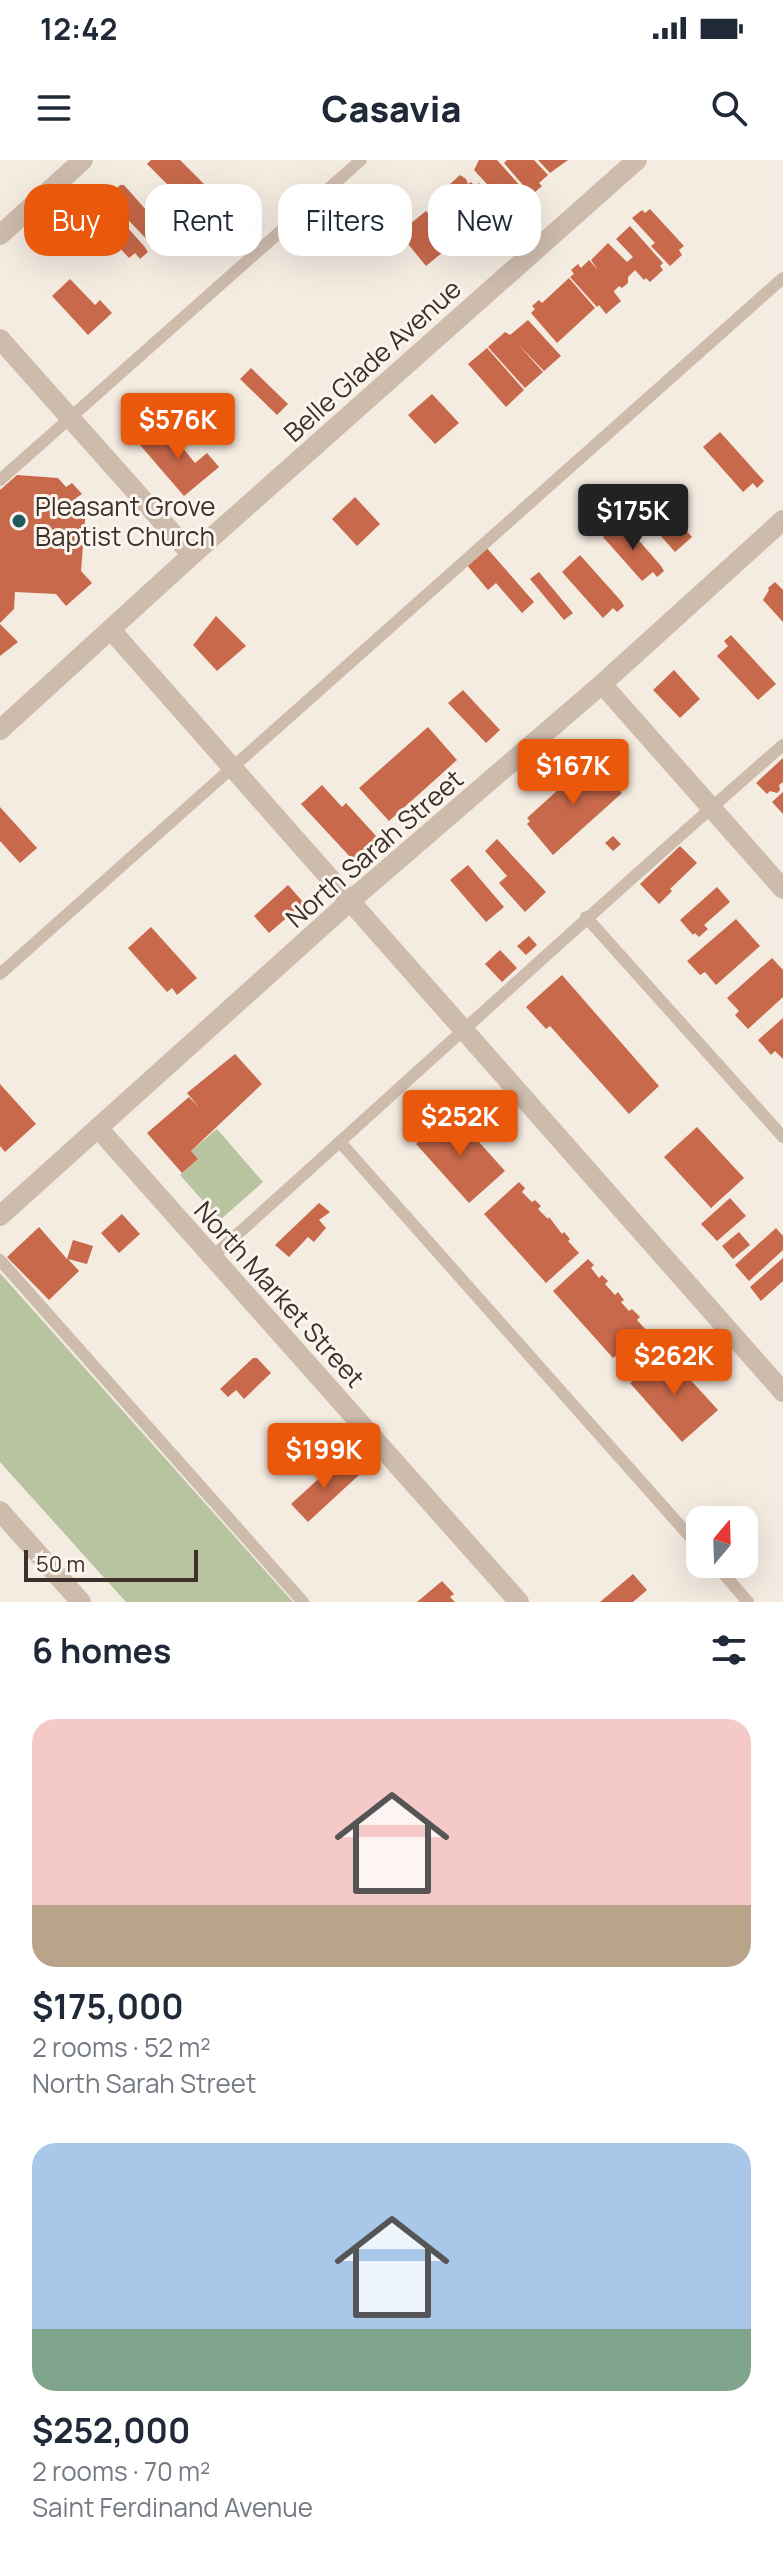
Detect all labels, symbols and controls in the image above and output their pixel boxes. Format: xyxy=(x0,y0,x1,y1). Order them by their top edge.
text: 12:42 xyxy=(40,8,117,49)
text: Casavia xyxy=(322,84,461,133)
icon: menu xyxy=(32,86,76,130)
icon: search xyxy=(707,86,751,130)
chip: Buy xyxy=(24,184,129,256)
chip: Rent xyxy=(145,184,262,256)
chip: Filters xyxy=(278,184,412,256)
chip: New xyxy=(428,184,541,256)
street label: Belle Glade Avenue xyxy=(275,271,469,449)
pin: $576K xyxy=(122,393,234,461)
text: $576K xyxy=(139,401,217,437)
pin: $175K xyxy=(577,484,689,552)
place label: Pleasant Grove Baptist Church xyxy=(35,488,216,554)
text: $175K xyxy=(596,492,670,528)
marker: Pleasant Grove Baptist Church xyxy=(10,512,28,530)
pin: $167K xyxy=(517,739,629,807)
text: $167K xyxy=(536,747,610,783)
street label: North Sarah Street xyxy=(278,761,470,935)
pin: $252K xyxy=(404,1090,516,1158)
text: $252K xyxy=(421,1098,499,1134)
street label: North Market Street xyxy=(187,1193,373,1395)
pin: $262K xyxy=(618,1329,730,1397)
text: $262K xyxy=(634,1337,714,1373)
pin: $199K xyxy=(268,1423,380,1491)
text: $199K xyxy=(286,1431,362,1467)
north arrow xyxy=(686,1506,758,1578)
map controls xyxy=(686,1506,758,1578)
scale bar xyxy=(24,1546,198,1582)
text: 50 m xyxy=(36,1549,85,1579)
text: 6 homes xyxy=(32,1627,171,1673)
icon: filters xyxy=(707,1628,751,1672)
icon: home xyxy=(320,1771,464,1915)
text: $175,000 xyxy=(32,1983,184,2029)
text: 2 rooms · 52 m² xyxy=(32,2029,211,2065)
text: North Sarah Street xyxy=(32,2065,256,2101)
icon: home xyxy=(320,2195,464,2339)
text: $252,000 xyxy=(32,2407,190,2453)
text: 2 rooms · 70 m² xyxy=(32,2453,210,2489)
text: Saint Ferdinand Avenue xyxy=(32,2489,313,2525)

